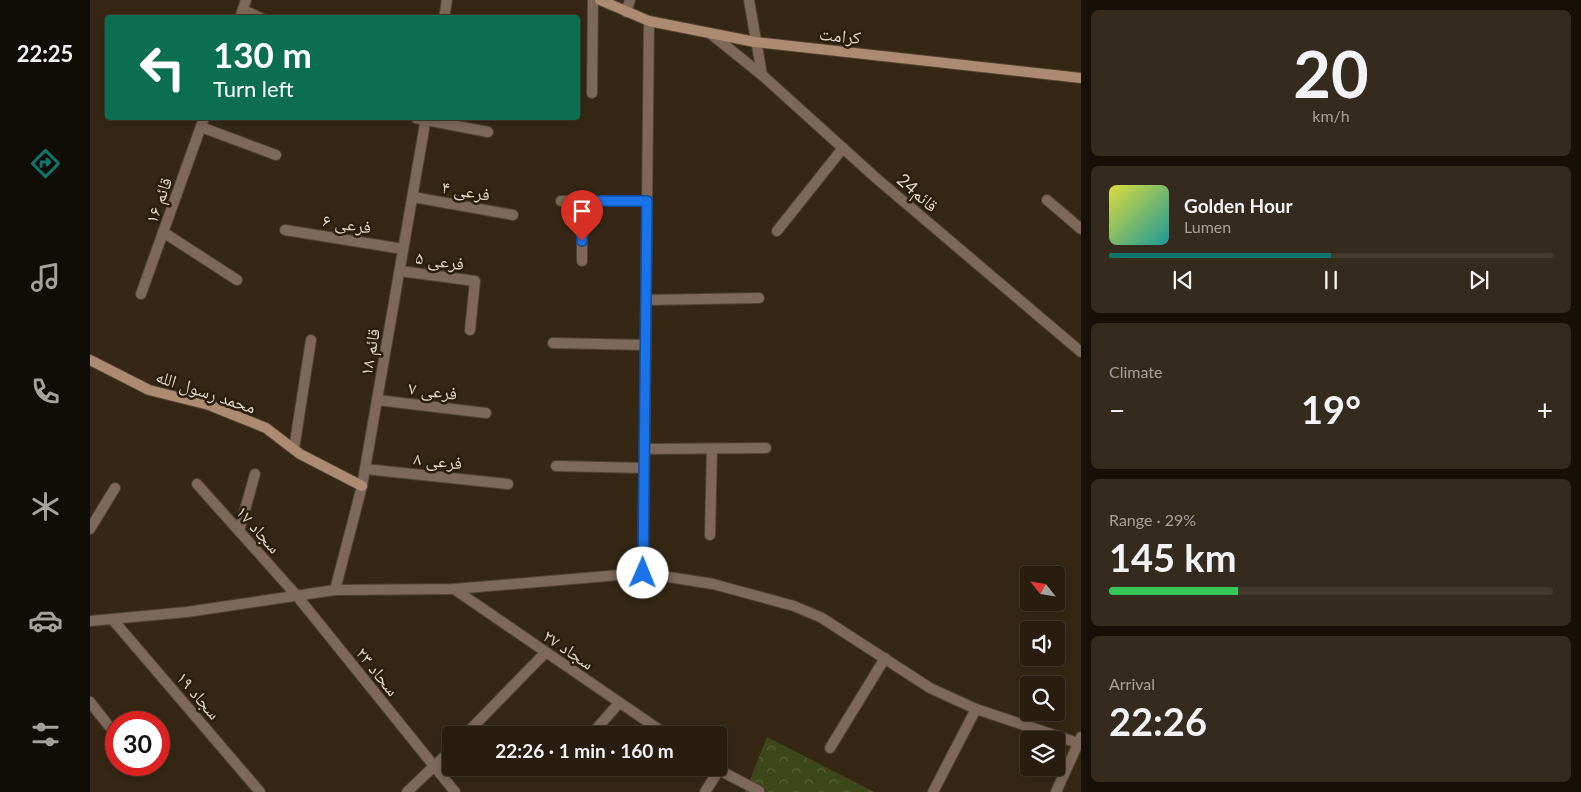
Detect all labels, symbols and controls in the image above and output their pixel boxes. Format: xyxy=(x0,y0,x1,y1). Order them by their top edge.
street label: کرامت xyxy=(818,22,863,48)
text: 130 m xyxy=(213,33,312,75)
text: 20 xyxy=(1293,34,1369,112)
icon: left xyxy=(130,35,195,100)
text: 22:25 xyxy=(17,40,73,67)
text: Turn left xyxy=(213,75,294,102)
text: km/h xyxy=(1312,106,1350,125)
icon: directions xyxy=(28,146,63,181)
street label: قائم24 xyxy=(892,168,943,217)
street label: قائم ۱۶ xyxy=(140,174,178,227)
street label: فرعی ۴ xyxy=(440,175,492,206)
pin xyxy=(561,190,603,241)
text: Golden Hour xyxy=(1184,194,1293,217)
icon: arrive xyxy=(568,197,596,225)
street label: فرعی ۶ xyxy=(321,208,373,239)
text: Lumen xyxy=(1184,217,1231,236)
street label: فرعی ۵ xyxy=(414,246,466,275)
icon: music xyxy=(28,260,63,295)
icon: previous xyxy=(1169,266,1197,294)
icon: pause xyxy=(1317,266,1345,294)
icon: next xyxy=(1465,266,1493,294)
street label: قائم ۱۸ xyxy=(354,327,386,378)
text: Climate xyxy=(1109,362,1162,381)
street label: محمد رسول الله xyxy=(153,364,259,418)
icon: phone xyxy=(28,374,63,409)
street label: فرعی ۷ xyxy=(407,376,459,405)
text: 19° xyxy=(1301,386,1361,432)
text: − xyxy=(1109,393,1125,427)
text: + xyxy=(1537,393,1553,427)
street label: فرعی ۸ xyxy=(412,446,464,474)
icon: climate xyxy=(28,489,63,524)
street label: سجاد ۱۷ xyxy=(232,501,286,557)
text: Range · 29% xyxy=(1109,510,1196,529)
text: 145 km xyxy=(1109,534,1237,580)
position arrow xyxy=(616,546,668,598)
north arrow xyxy=(1020,566,1065,611)
map controls xyxy=(1020,566,1065,776)
icon: car xyxy=(28,603,63,638)
button: sound xyxy=(1020,621,1065,666)
street label: سجاد ۲۷ xyxy=(539,624,599,674)
street label: سحاد ۲۳ xyxy=(352,642,404,700)
street label: سجاد ۱۹ xyxy=(172,666,226,724)
text: Arrival xyxy=(1109,674,1155,693)
button: search xyxy=(1020,676,1065,721)
text: 22:26 xyxy=(1109,698,1207,744)
speed limit sign: 30 xyxy=(105,711,170,776)
icon: filters xyxy=(28,717,63,752)
button: layers xyxy=(1020,731,1065,776)
text: 22:26 · 1 min · 160 m xyxy=(495,739,674,762)

